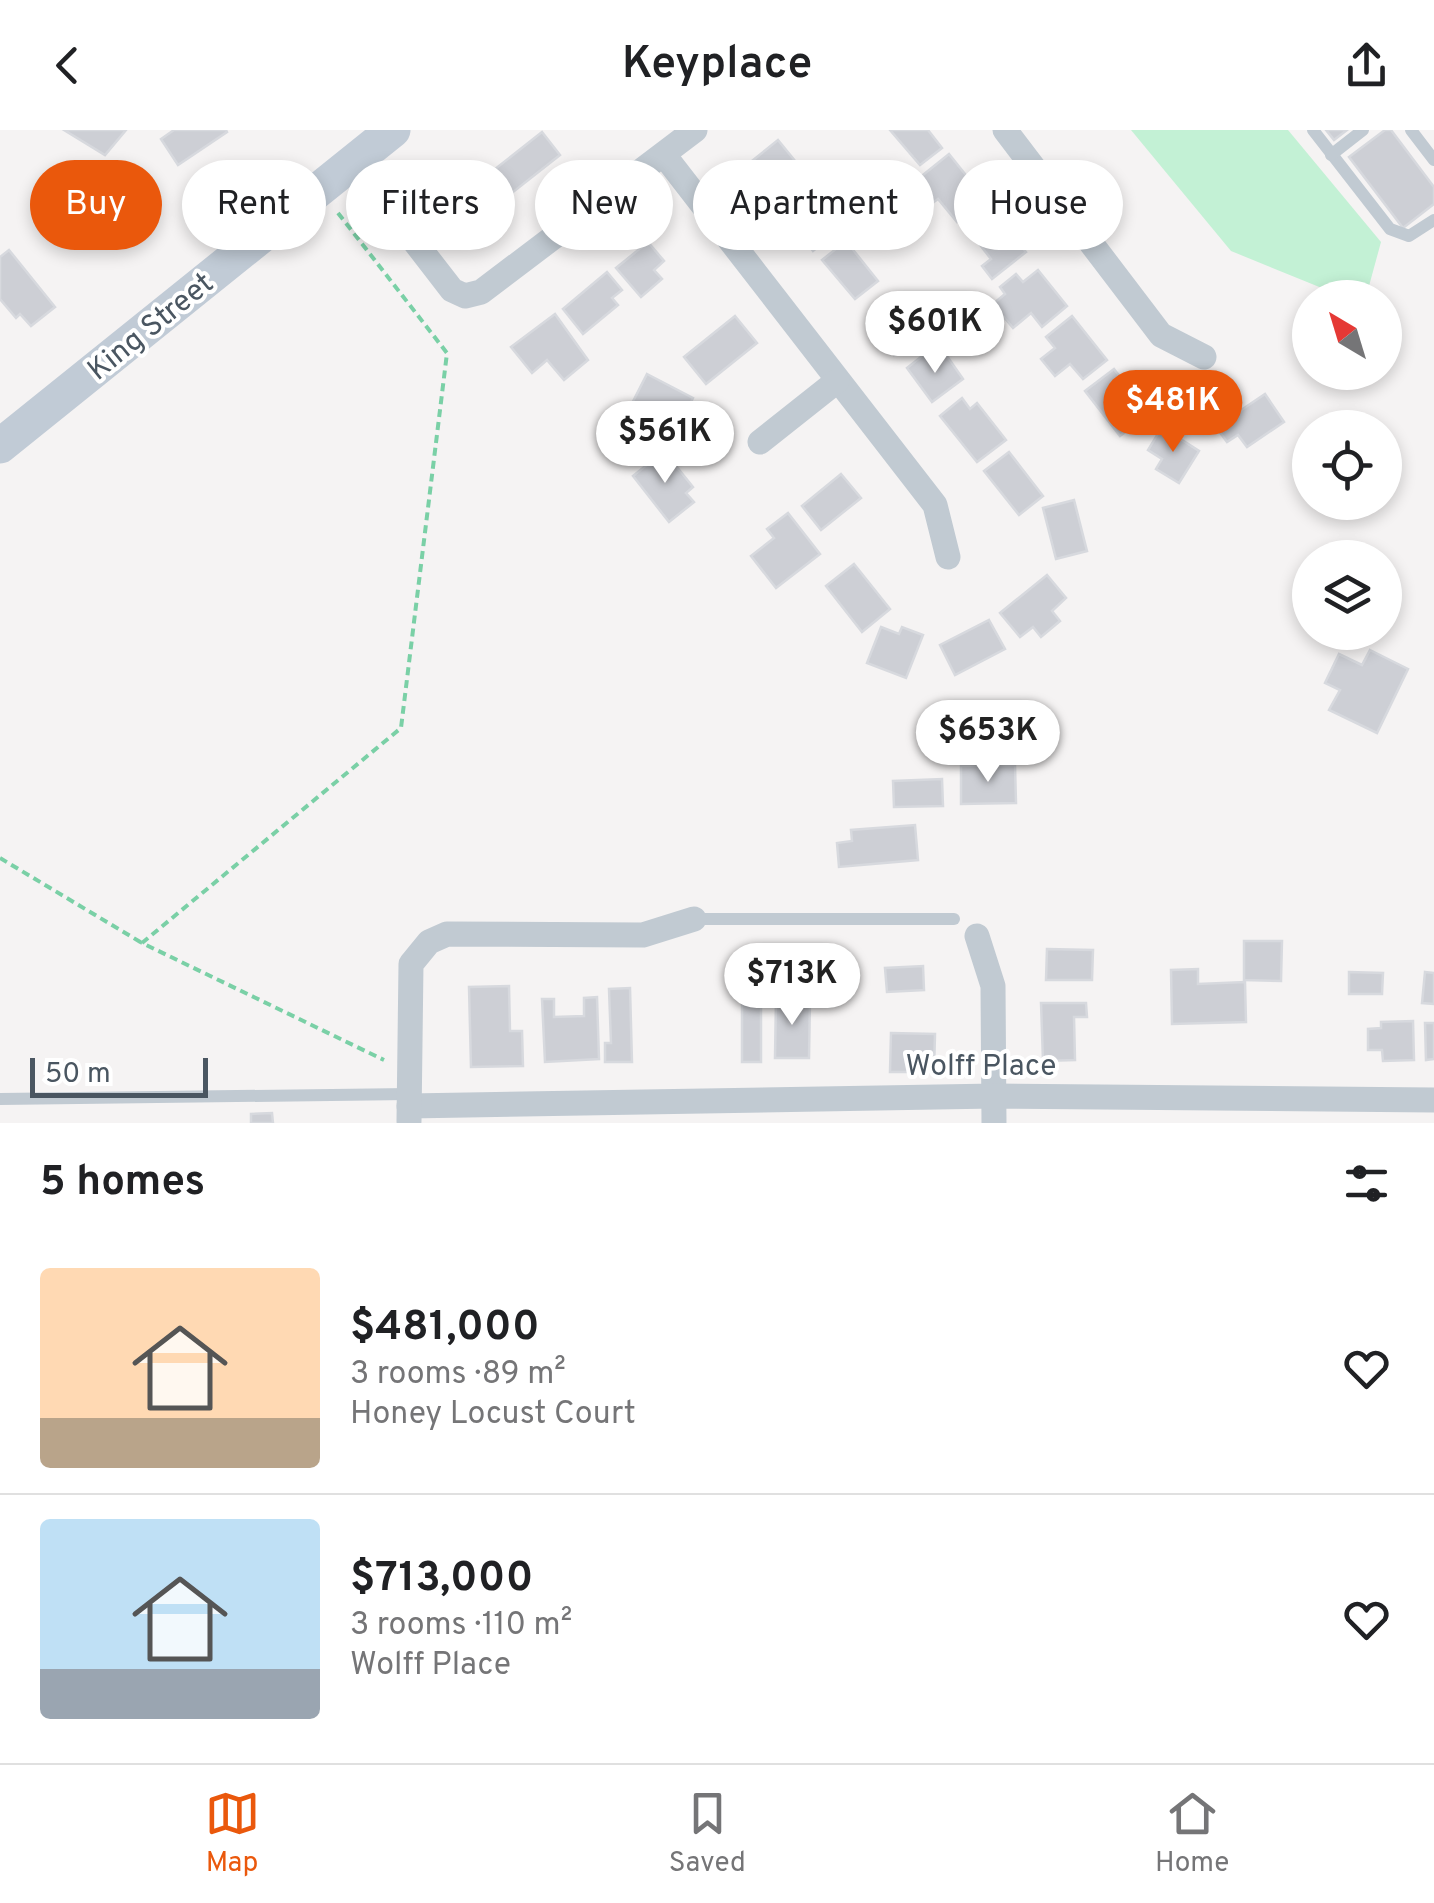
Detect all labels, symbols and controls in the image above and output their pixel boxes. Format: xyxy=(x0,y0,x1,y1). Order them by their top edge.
text: Keyplace xyxy=(622,37,812,94)
icon: back xyxy=(40,38,95,93)
icon: share xyxy=(1339,38,1394,93)
chip: Buy xyxy=(30,160,162,250)
chip: Rent xyxy=(182,160,326,250)
chip: Filters xyxy=(346,160,515,250)
chip: New xyxy=(535,160,673,250)
chip: Apartment xyxy=(693,160,934,250)
chip: House xyxy=(954,160,1123,250)
street label: King Street xyxy=(81,266,222,390)
north arrow xyxy=(1292,280,1402,390)
map controls xyxy=(1292,280,1402,650)
pin: $601K xyxy=(865,291,1005,376)
text: $601K xyxy=(887,303,983,343)
pin: $481K xyxy=(1103,370,1243,455)
text: $481K xyxy=(1125,382,1221,422)
pin: $561K xyxy=(595,401,735,486)
button: locate xyxy=(1292,410,1402,520)
text: $561K xyxy=(618,413,712,453)
button: layers xyxy=(1292,540,1402,650)
pin: $653K xyxy=(918,700,1058,785)
text: $653K xyxy=(938,712,1038,752)
pin: $713K xyxy=(722,943,862,1028)
text: $713K xyxy=(746,955,838,995)
street label: Wolff Place xyxy=(906,1049,1056,1086)
scale bar xyxy=(30,1053,208,1098)
text: 50 m xyxy=(45,1057,111,1093)
icon: filters xyxy=(1339,1156,1394,1211)
text: 5 homes xyxy=(40,1157,205,1210)
text: $481,000 xyxy=(350,1302,540,1355)
icon: home xyxy=(120,1308,240,1428)
icon: heart xyxy=(1339,1341,1394,1396)
text: 3 rooms · 89 m² xyxy=(350,1355,566,1395)
text: Honey Locust Court xyxy=(350,1395,636,1435)
text: $713,000 xyxy=(350,1553,533,1606)
icon: home xyxy=(120,1559,240,1679)
icon: heart xyxy=(1339,1592,1394,1647)
text: 3 rooms · 110 m² xyxy=(350,1606,572,1646)
text: Wolff Place xyxy=(350,1646,511,1686)
tab: Map xyxy=(205,1786,260,1882)
tab: Saved xyxy=(669,1786,746,1882)
tab: Home xyxy=(1155,1786,1229,1882)

